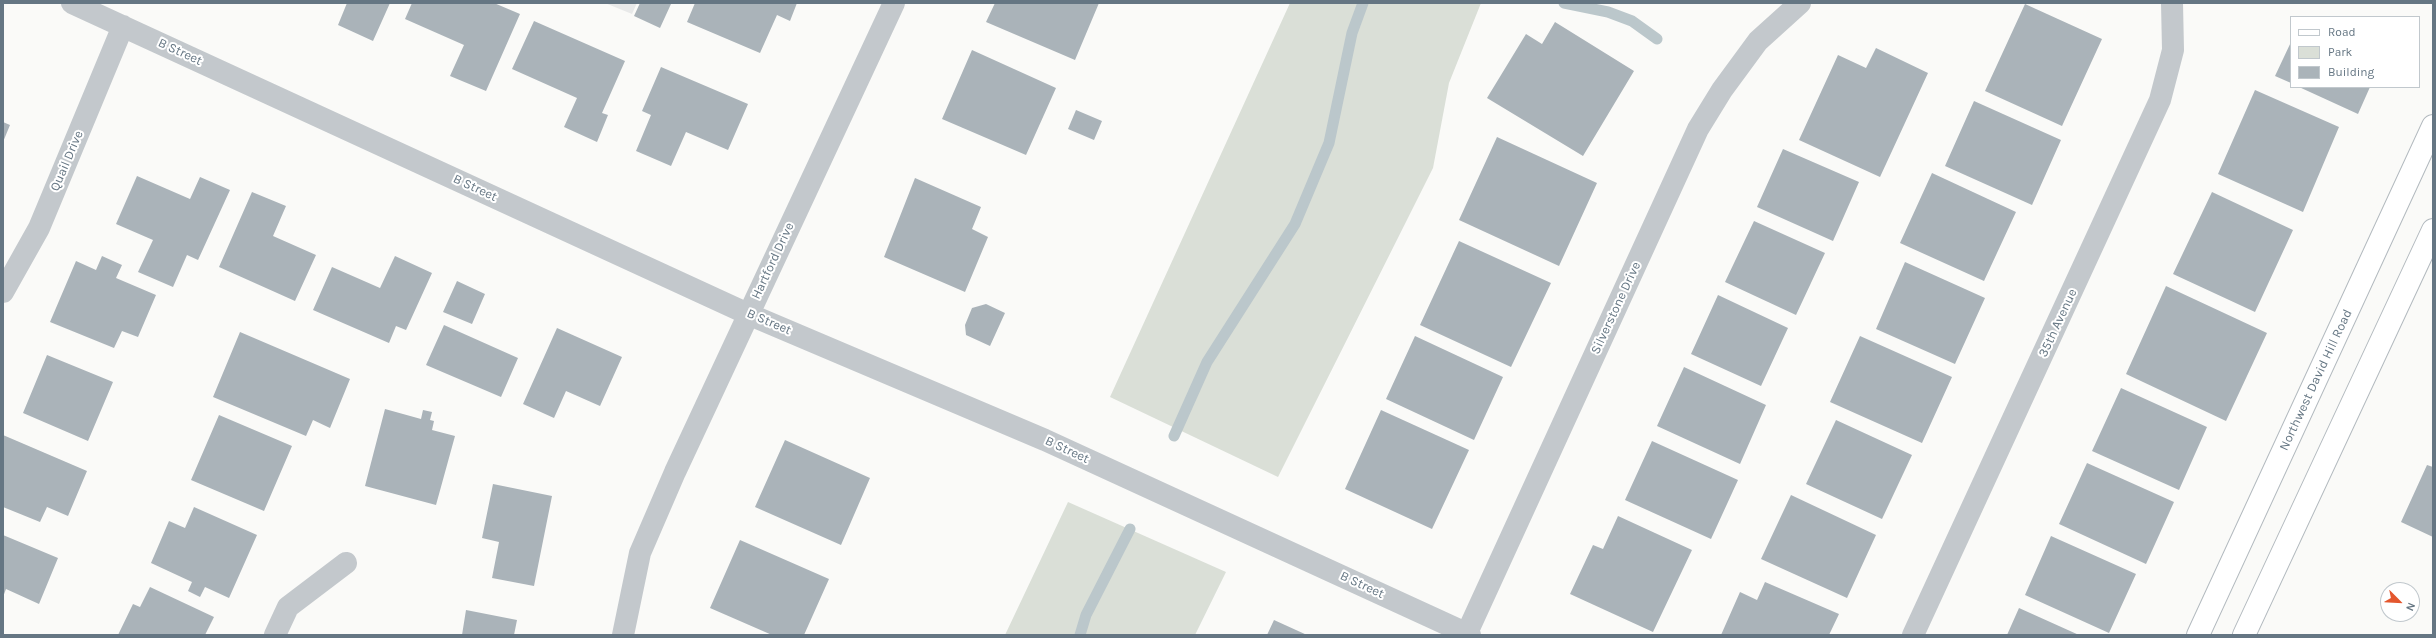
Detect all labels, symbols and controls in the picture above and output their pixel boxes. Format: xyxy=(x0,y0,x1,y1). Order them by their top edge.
legend xyxy=(2290,16,2420,88)
text: Road xyxy=(2328,25,2356,39)
street label: B Street xyxy=(155,35,205,69)
text: Park xyxy=(2328,45,2352,59)
text: Building xyxy=(2328,65,2374,79)
street label: Quail Drive xyxy=(47,128,87,194)
street label: B Street xyxy=(450,171,500,205)
street label: Hartford Drive xyxy=(748,220,798,302)
street label: Silverstone Drive xyxy=(1588,259,1644,357)
street label: 35th Avenue xyxy=(2035,286,2081,360)
street label: B Street xyxy=(744,306,794,338)
street label: Northwest David Hill Road xyxy=(2276,307,2356,453)
street label: B Street xyxy=(1042,433,1092,467)
street label: B Street xyxy=(1337,568,1387,602)
north arrow xyxy=(2380,582,2420,622)
text: N xyxy=(2403,600,2418,613)

